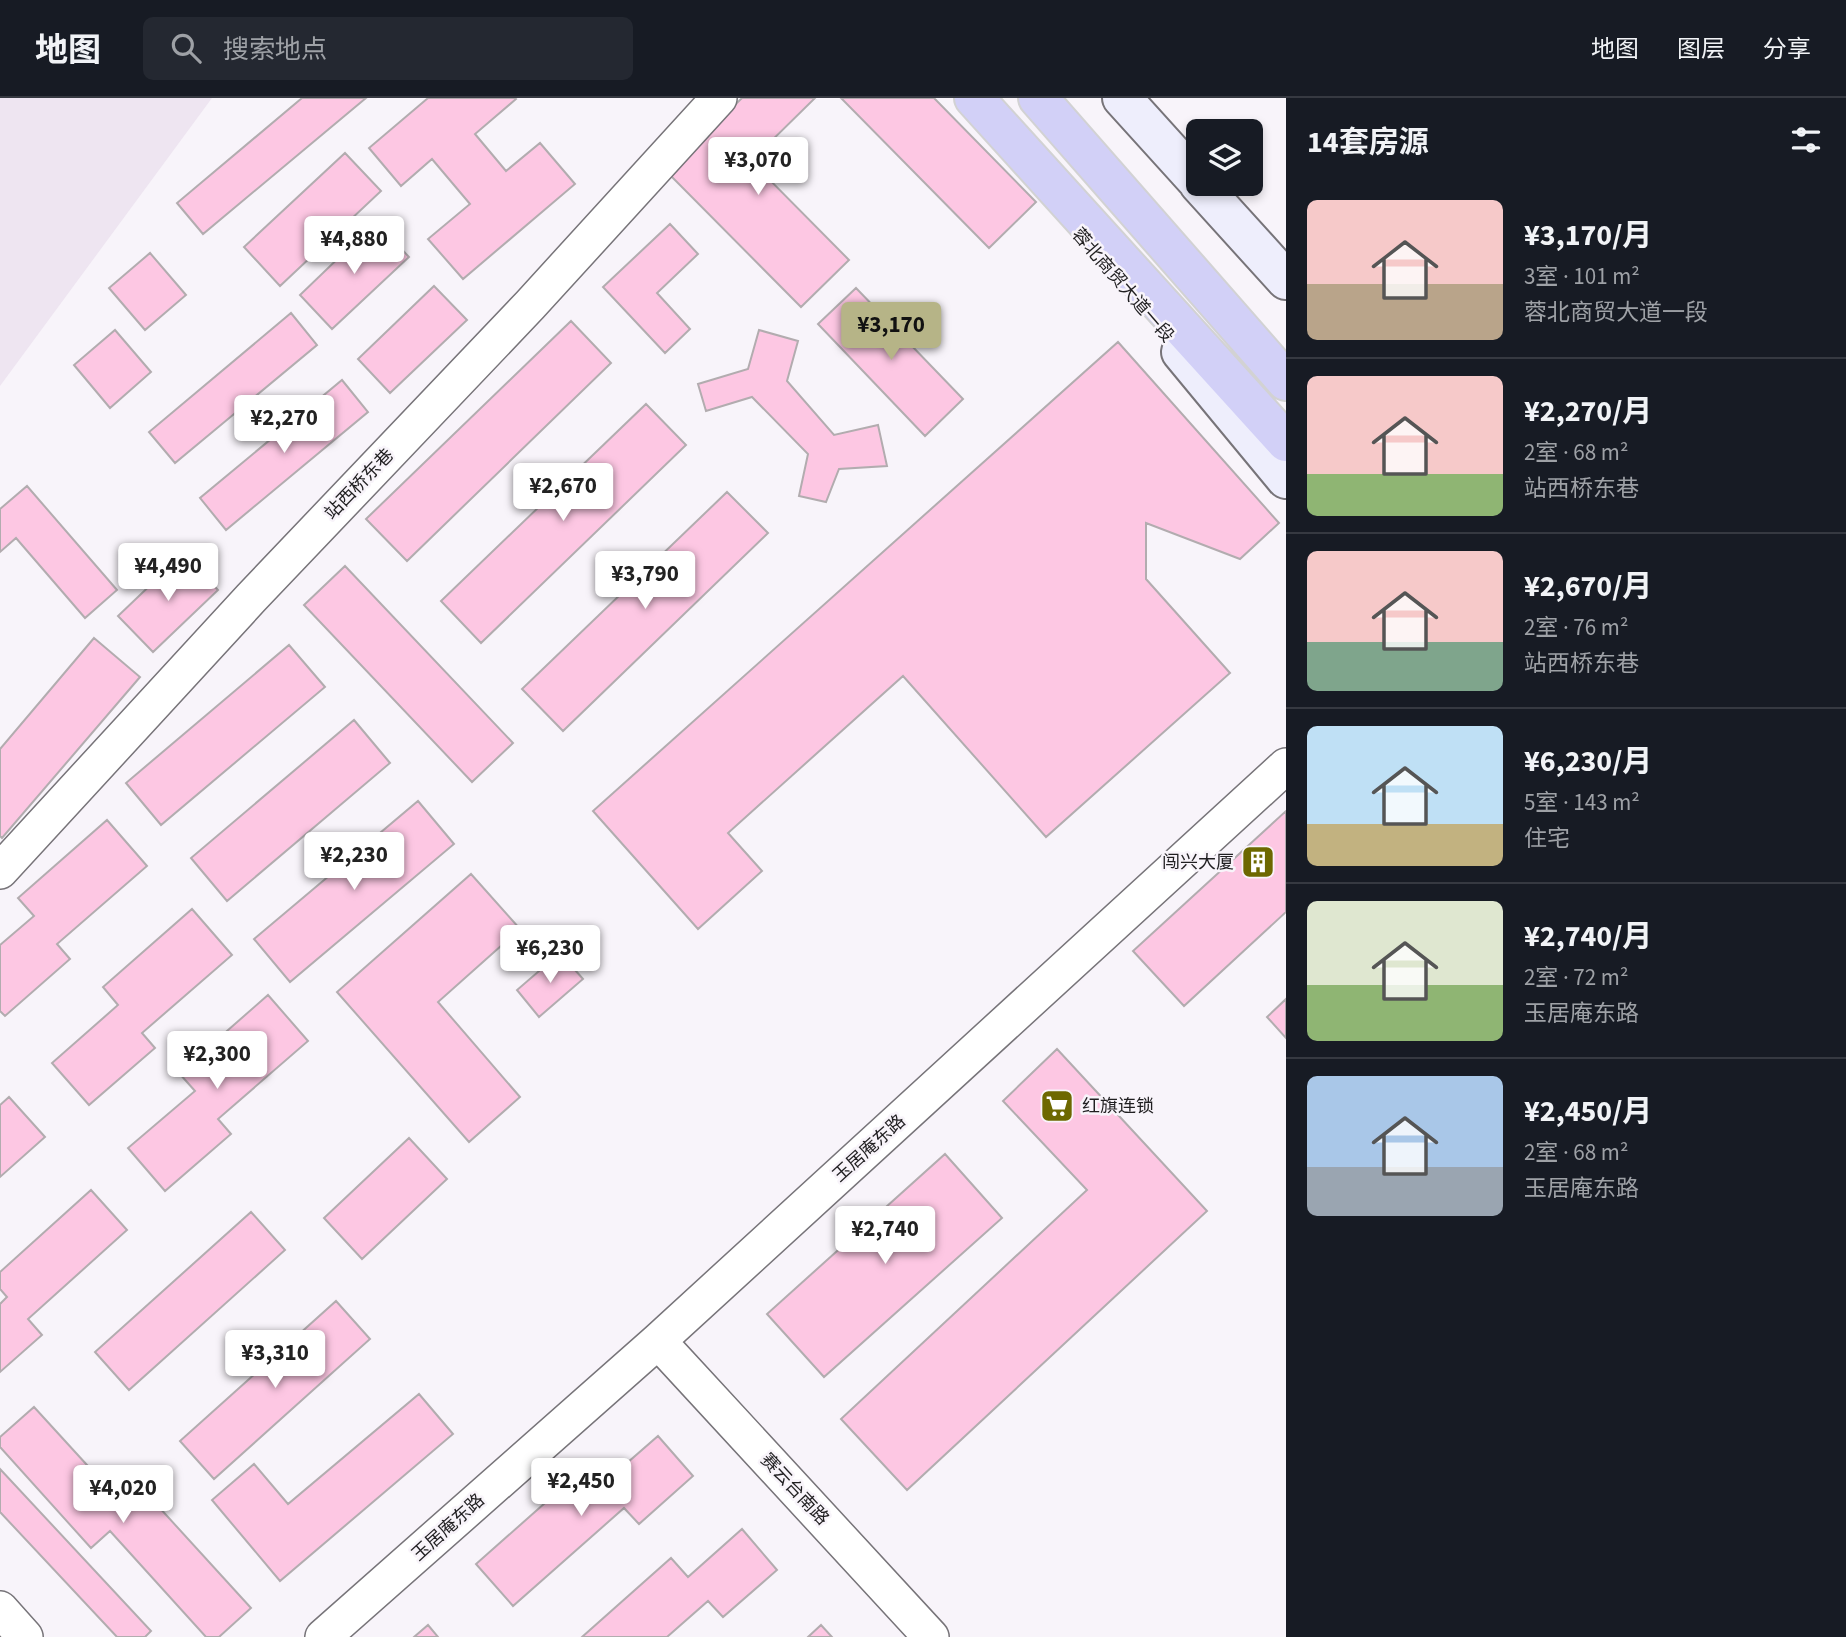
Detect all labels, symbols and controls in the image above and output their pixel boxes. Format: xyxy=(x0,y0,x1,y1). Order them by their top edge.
search box xyxy=(143,17,633,80)
text: 地图 xyxy=(35,27,101,74)
icon: search xyxy=(167,29,205,67)
text: 搜索地点 xyxy=(223,31,327,68)
text: 地图 xyxy=(1591,32,1639,67)
text: 图层 xyxy=(1677,32,1725,67)
text: 分享 xyxy=(1763,32,1811,67)
map controls xyxy=(1186,119,1263,196)
button: layers xyxy=(1186,119,1263,196)
text: 14套房源 xyxy=(1307,121,1429,164)
icon: filters xyxy=(1787,121,1825,159)
pin: ¥3,070 xyxy=(701,138,815,197)
text: ¥3,070 xyxy=(724,143,792,176)
text: ¥3,170/月 xyxy=(1524,214,1652,257)
pin: ¥4,880 xyxy=(297,216,411,276)
text: ¥4,880 xyxy=(320,222,388,255)
street label: 蓉北商贸大道一段 xyxy=(1066,223,1179,348)
icon: home xyxy=(1363,228,1447,312)
text: 3室 · 101 m² xyxy=(1524,260,1640,293)
text: 蓉北商贸大道一段 xyxy=(1524,296,1708,329)
pin: ¥3,170 xyxy=(834,302,948,362)
text: ¥3,170 xyxy=(857,308,925,341)
text: ¥2,270/月 xyxy=(1524,390,1652,433)
pin: ¥2,270 xyxy=(227,396,341,455)
text: ¥2,270 xyxy=(250,401,318,434)
icon: home xyxy=(1363,404,1447,488)
text: 2室 · 68 m² xyxy=(1524,436,1628,469)
street label: 站西桥东巷 xyxy=(319,443,400,525)
pin: ¥2,670 xyxy=(506,464,620,523)
text: ¥2,670 xyxy=(529,469,597,502)
text: 站西桥东巷 xyxy=(1524,472,1639,505)
pin: ¥4,490 xyxy=(111,544,225,603)
text: ¥4,490 xyxy=(134,549,202,582)
pin: ¥3,790 xyxy=(588,552,702,611)
text: ¥3,790 xyxy=(611,557,679,590)
text: ¥2,670/月 xyxy=(1524,565,1652,608)
icon: home xyxy=(1363,579,1447,663)
text: 2室 · 76 m² xyxy=(1524,611,1628,644)
text: 站西桥东巷 xyxy=(1524,647,1639,680)
text: ¥6,230/月 xyxy=(1524,740,1652,783)
icon: home xyxy=(1363,754,1447,838)
text: 5室 · 143 m² xyxy=(1524,786,1640,819)
text: 住宅 xyxy=(1524,822,1570,855)
pin: ¥2,230 xyxy=(297,832,411,892)
text: ¥2,230 xyxy=(320,838,388,871)
building icon: 闯兴大厦 xyxy=(1239,843,1277,881)
place label: 闯兴大厦 xyxy=(1162,850,1234,875)
text: ¥2,740/月 xyxy=(1524,915,1652,958)
pin: ¥6,230 xyxy=(493,926,607,985)
icon: home xyxy=(1363,929,1447,1013)
text: ¥6,230 xyxy=(516,931,584,964)
text: 2室 · 72 m² xyxy=(1524,961,1628,994)
text: 玉居庵东路 xyxy=(1524,997,1639,1030)
pin: ¥2,300 xyxy=(160,1032,274,1091)
text: ¥2,300 xyxy=(183,1037,251,1070)
supermarket icon: 红旗连锁 xyxy=(1038,1087,1076,1125)
text: ¥2,450/月 xyxy=(1524,1090,1652,1133)
place label: 红旗连锁 xyxy=(1082,1094,1154,1119)
icon: home xyxy=(1363,1104,1447,1188)
street label: 玉居庵东路 xyxy=(828,1109,911,1188)
text: 2室 · 68 m² xyxy=(1524,1136,1628,1169)
text: 玉居庵东路 xyxy=(1524,1172,1639,1205)
pin: ¥2,740 xyxy=(828,1206,942,1266)
text: ¥2,740 xyxy=(851,1212,919,1245)
pin: ¥3,310 xyxy=(218,1330,332,1390)
text: ¥3,310 xyxy=(241,1336,309,1369)
street label: 赛云台南路 xyxy=(755,1448,834,1531)
pin: ¥2,450 xyxy=(524,1458,638,1518)
text: ¥2,450 xyxy=(547,1464,615,1497)
pin: ¥4,020 xyxy=(66,1466,180,1525)
text: ¥4,020 xyxy=(89,1471,157,1504)
street label: 玉居庵东路 xyxy=(407,1488,490,1567)

